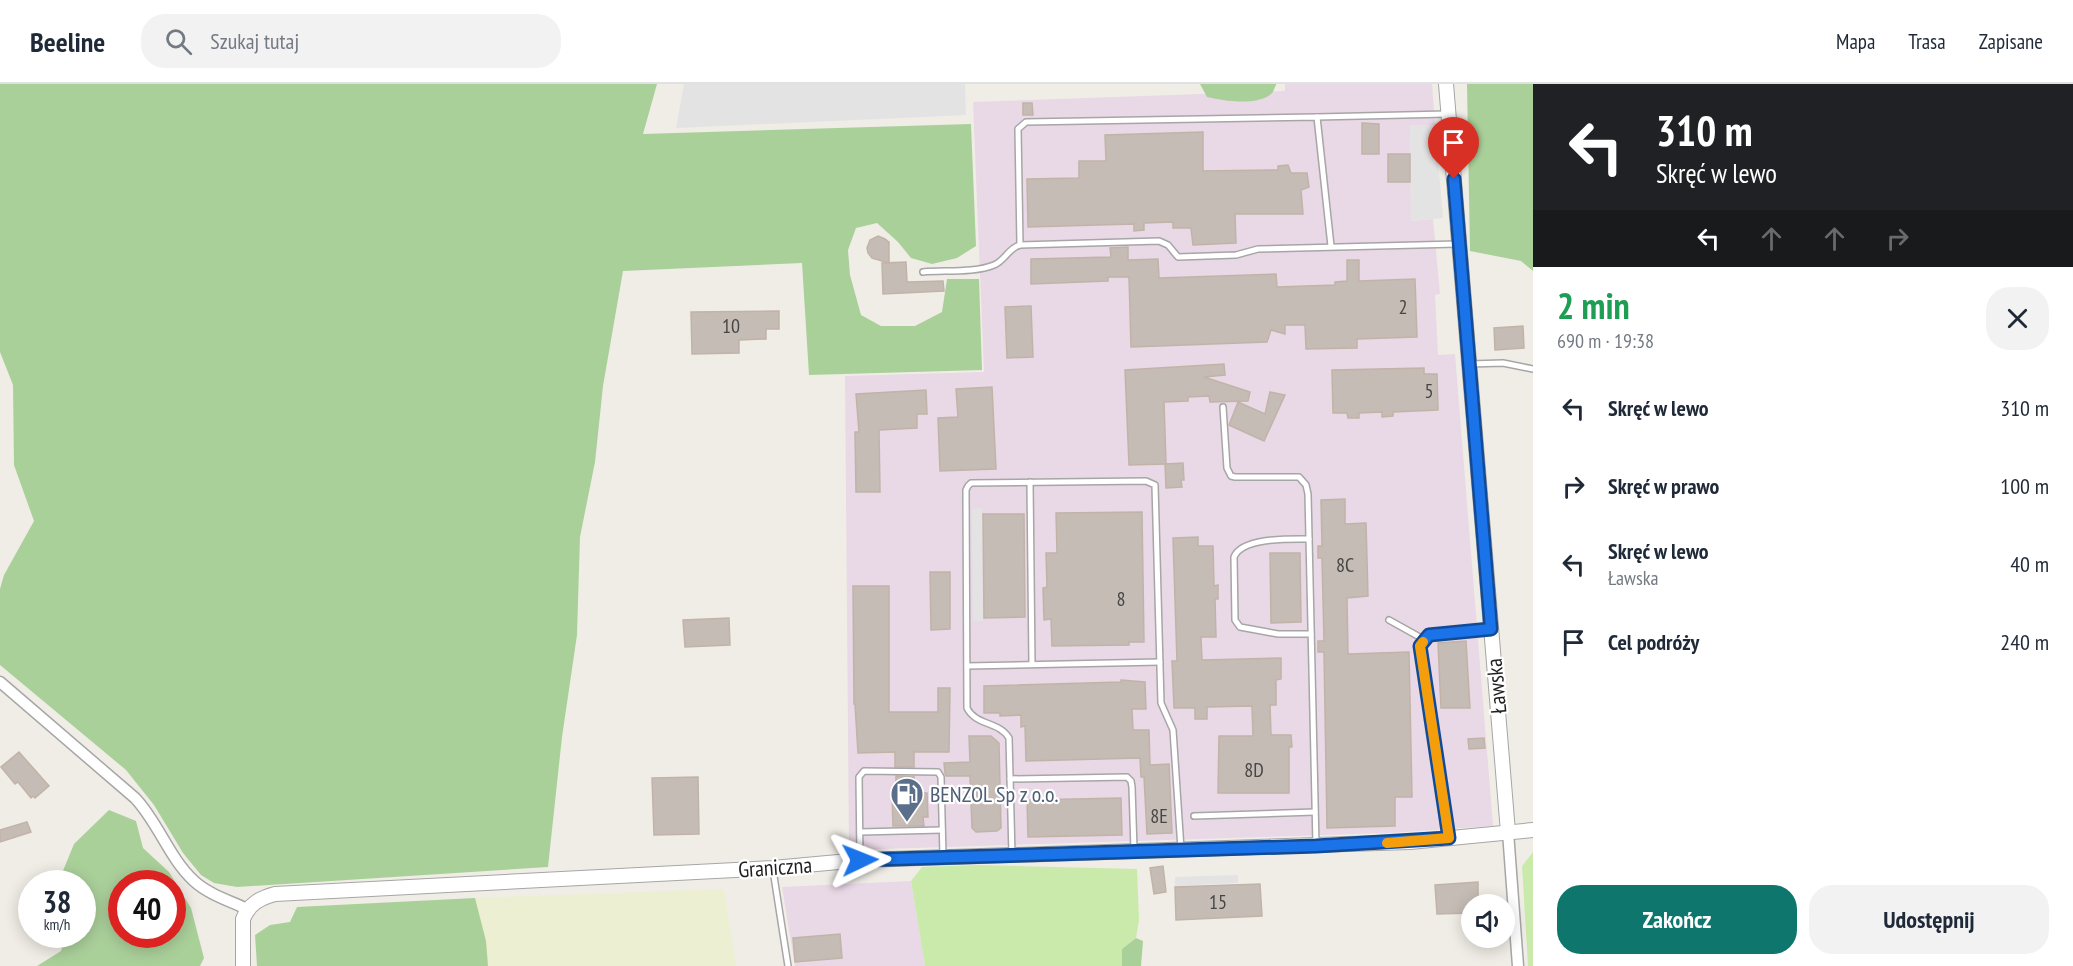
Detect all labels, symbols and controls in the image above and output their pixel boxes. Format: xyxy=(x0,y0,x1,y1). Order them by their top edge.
search box xyxy=(141,14,561,68)
text: Beeline xyxy=(30,23,105,60)
icon: search xyxy=(162,25,195,58)
text: Szukaj tutaj xyxy=(210,27,299,55)
text: Mapa xyxy=(1836,28,1875,55)
text: Trasa xyxy=(1908,28,1946,55)
text: Zapisane xyxy=(1979,28,2043,55)
text: 310 m xyxy=(1656,103,1753,158)
icon: left xyxy=(1557,108,1635,186)
pin xyxy=(1428,117,1479,179)
icon: arrive xyxy=(1437,126,1470,159)
text: Skręć w lewo xyxy=(1656,156,1777,190)
icon: left xyxy=(1692,222,1725,255)
icon: ahead xyxy=(1755,222,1788,255)
icon: ahead xyxy=(1818,222,1851,255)
icon: right xyxy=(1881,222,1914,255)
text: 2 min xyxy=(1557,282,1630,329)
button: close xyxy=(1986,287,2049,350)
house number: 2 xyxy=(1399,294,1408,320)
house number: 10 xyxy=(722,313,740,339)
text: 690 m · 19:38 xyxy=(1557,328,1654,354)
house number: 5 xyxy=(1425,378,1434,404)
icon: left xyxy=(1557,392,1590,425)
text: Skręć w lewo xyxy=(1608,394,1709,422)
text: 310 m xyxy=(2000,394,2049,422)
icon: right xyxy=(1557,470,1590,503)
text: Skręć w prawo xyxy=(1608,472,1719,500)
text: 100 m xyxy=(2000,472,2049,500)
text: Skręć w lewo xyxy=(1608,537,1709,565)
icon: left xyxy=(1557,548,1590,581)
text: 40 m xyxy=(2010,550,2049,578)
house number: 8C xyxy=(1336,552,1354,578)
text: Ławska xyxy=(1608,565,1658,591)
house number: 8 xyxy=(1117,586,1126,612)
icon: arrive xyxy=(1557,626,1590,659)
text: Cel podróży xyxy=(1608,628,1699,656)
text: 240 m xyxy=(2000,628,2049,656)
street label: Ławska xyxy=(1480,657,1512,715)
house number: 8D xyxy=(1244,757,1264,783)
fuel station icon: BENZOL Sp z o.o. xyxy=(889,776,925,823)
place label: BENZOL Sp z o.o. xyxy=(930,780,1058,808)
house number: 8E xyxy=(1150,803,1168,829)
position arrow xyxy=(828,828,892,892)
street label: Graniczna xyxy=(737,850,813,884)
speed limit sign: 40 xyxy=(108,870,186,948)
text: 38 xyxy=(43,882,71,921)
button: Zakończ xyxy=(1557,885,1797,954)
button: Udostępnij xyxy=(1809,885,2049,954)
house number: 15 xyxy=(1209,889,1227,915)
map controls xyxy=(1461,894,1515,948)
button: sound xyxy=(1461,894,1515,948)
text: km/h xyxy=(44,915,70,934)

